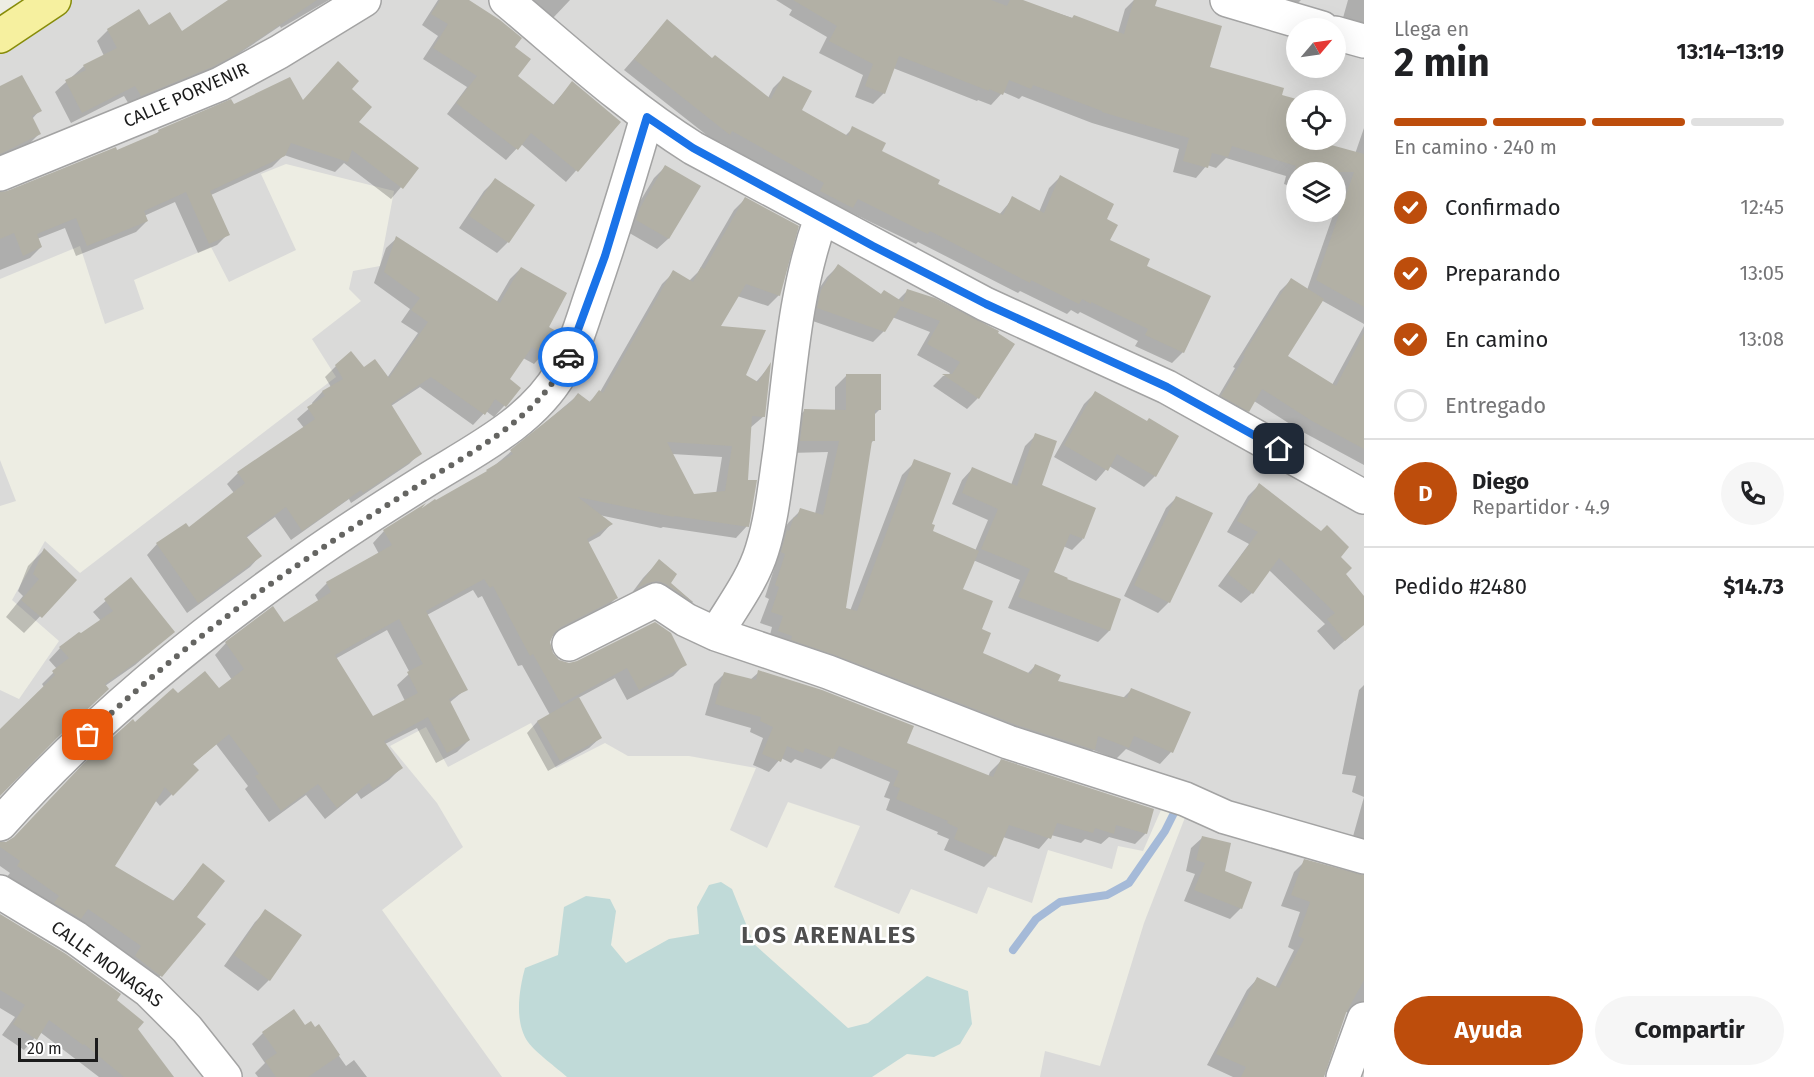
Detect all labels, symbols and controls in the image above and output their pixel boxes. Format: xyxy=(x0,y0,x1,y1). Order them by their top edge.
text: Llega en xyxy=(1394,17,1469,41)
north arrow xyxy=(1286,18,1346,78)
map controls xyxy=(1286,18,1346,222)
text: 13:14–13:19 xyxy=(1677,38,1784,65)
text: 2 min xyxy=(1394,40,1490,86)
street label: CALLE PORVENIR xyxy=(120,58,252,132)
button: locate xyxy=(1286,90,1346,150)
text: En camino · 240 m xyxy=(1394,135,1557,159)
button: layers xyxy=(1286,162,1346,222)
icon: check xyxy=(1394,191,1427,224)
text: Confirmado xyxy=(1445,194,1561,221)
text: 12:45 xyxy=(1740,195,1784,219)
icon: check xyxy=(1394,257,1427,290)
text: Preparando xyxy=(1445,260,1561,287)
text: 13:05 xyxy=(1739,261,1784,285)
icon: check xyxy=(1394,323,1427,356)
text: En camino xyxy=(1445,326,1548,353)
courier xyxy=(538,327,598,387)
text: 13:08 xyxy=(1738,327,1784,351)
icon: car xyxy=(552,341,585,374)
text: Entregado xyxy=(1445,392,1546,419)
pin xyxy=(1253,423,1304,474)
icon: home xyxy=(1262,432,1295,465)
button: phone xyxy=(1721,462,1784,525)
text: Diego xyxy=(1472,468,1529,495)
text: D xyxy=(1418,480,1433,507)
text: Repartidor · 4.9 xyxy=(1472,495,1610,519)
text: Pedido #2480 xyxy=(1394,573,1527,600)
text: $14.73 xyxy=(1723,573,1784,600)
pin xyxy=(62,709,113,760)
icon: bag xyxy=(71,718,104,751)
street label: CALLE MONAGAS xyxy=(47,916,167,1012)
district label: LOS ARENALES xyxy=(741,921,917,949)
button: Ayuda xyxy=(1394,996,1583,1065)
button: Compartir xyxy=(1595,996,1784,1065)
scale bar xyxy=(18,1035,98,1062)
text: 20 m xyxy=(27,1039,62,1058)

